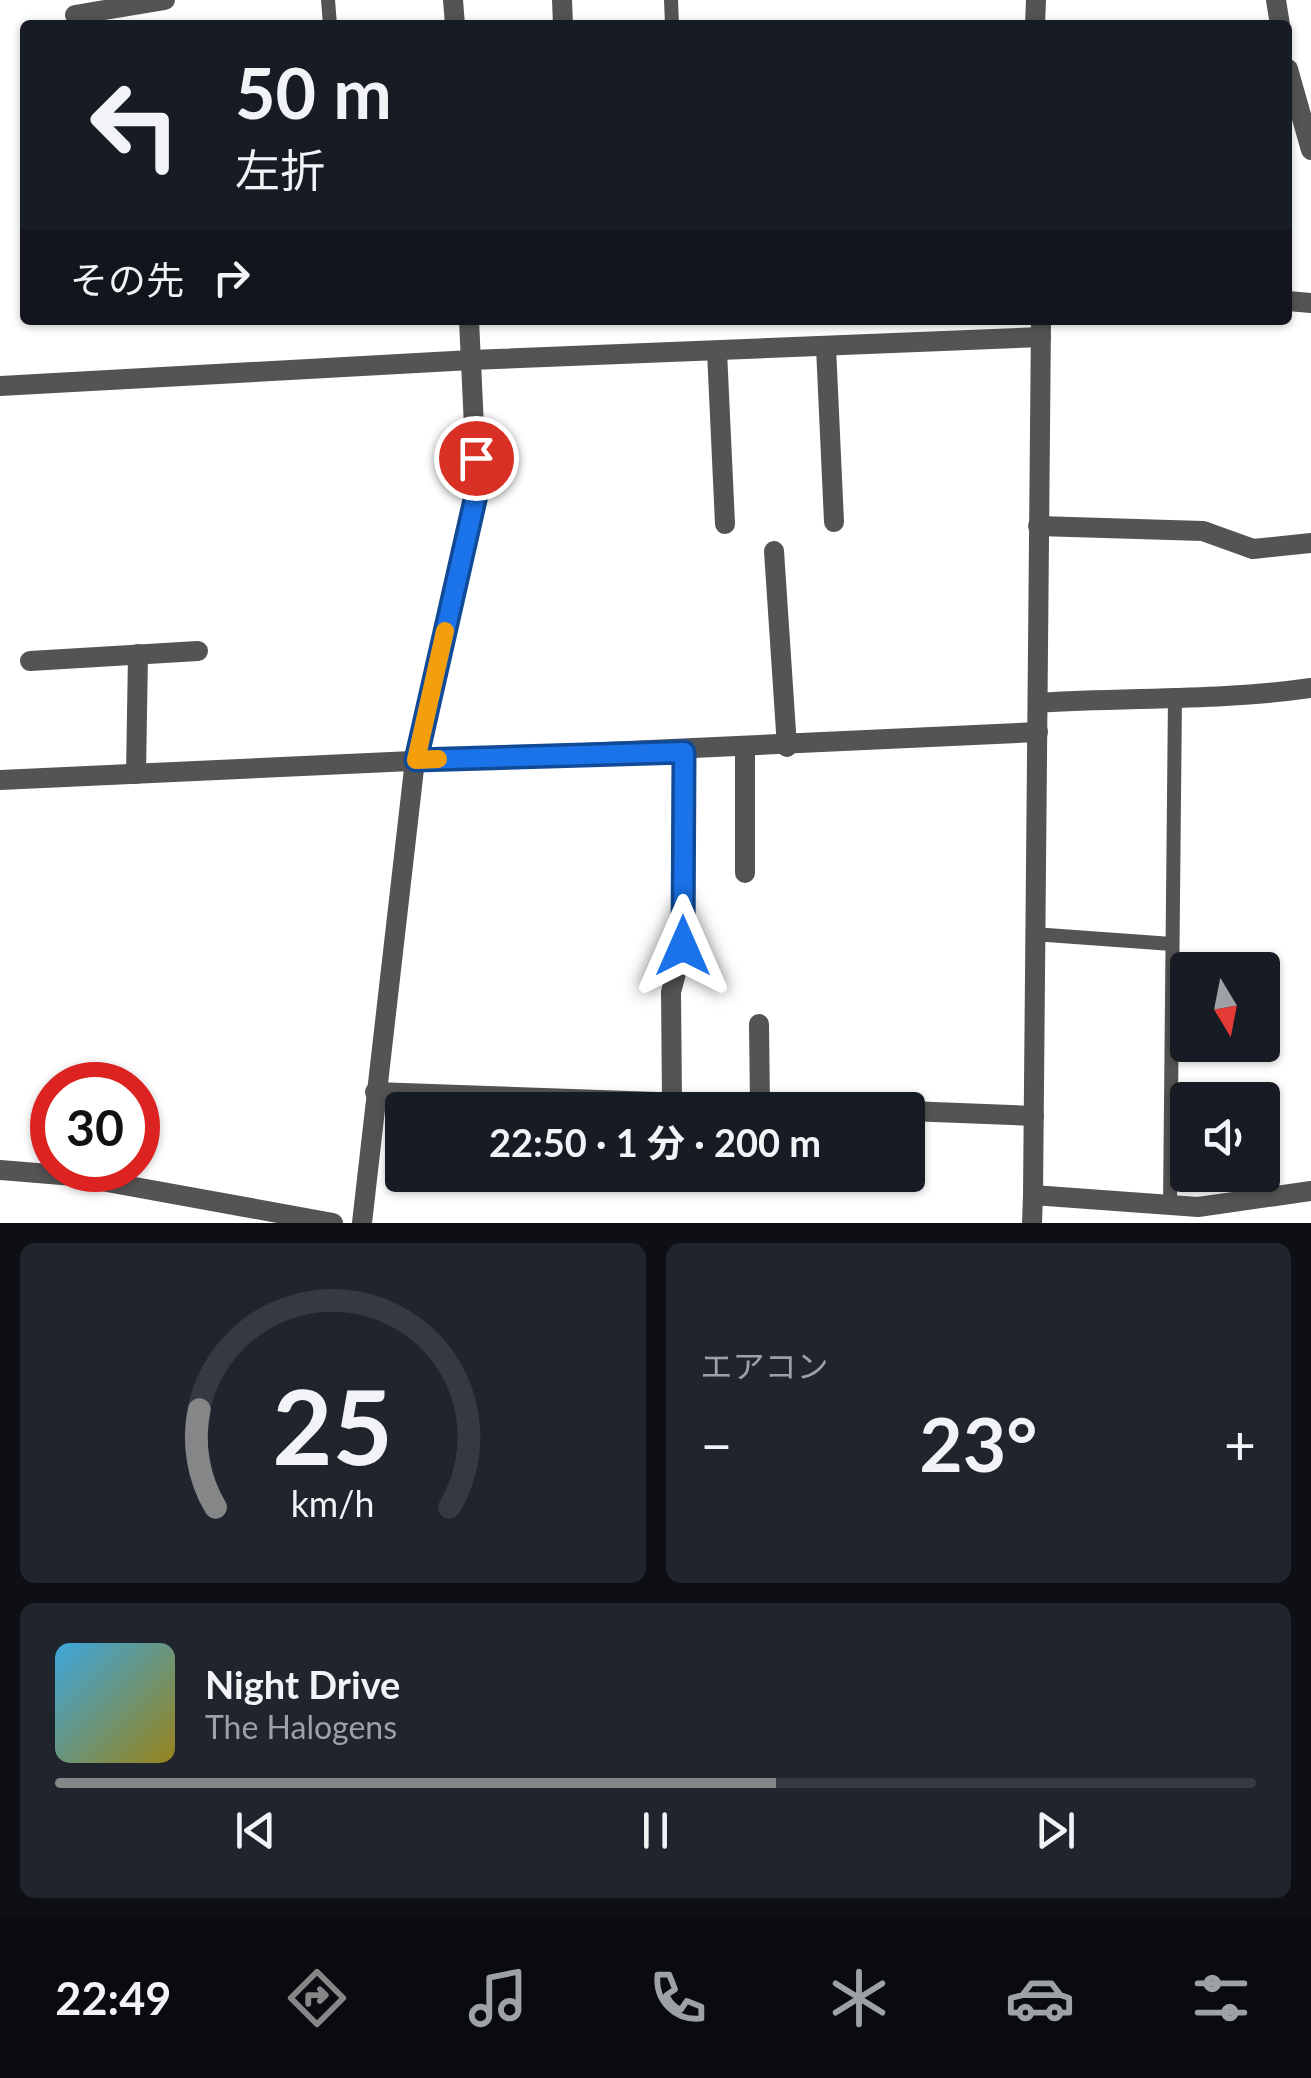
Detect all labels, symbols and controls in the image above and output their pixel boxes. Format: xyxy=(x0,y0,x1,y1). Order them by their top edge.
text: 50 m xyxy=(235,50,392,134)
icon: left xyxy=(70,60,200,190)
text: 左折 xyxy=(235,143,325,197)
icon: right xyxy=(204,250,259,305)
text: その先 xyxy=(70,256,184,302)
pin xyxy=(434,416,519,501)
icon: arrive xyxy=(449,431,504,486)
position arrow xyxy=(631,894,735,998)
north arrow xyxy=(1170,952,1280,1062)
map controls xyxy=(1170,952,1280,1192)
speed limit sign: 30 xyxy=(30,1062,160,1192)
button: sound xyxy=(1170,1082,1280,1192)
text: 22:50 · 1 分 · 200 m xyxy=(489,1119,821,1165)
text: エアコン xyxy=(701,1346,829,1385)
text: 25 xyxy=(272,1362,393,1487)
text: 23° xyxy=(919,1398,1037,1488)
text: − xyxy=(701,1411,732,1477)
text: + xyxy=(1224,1411,1256,1477)
text: km/h xyxy=(291,1482,375,1525)
text: Night Drive xyxy=(205,1661,400,1707)
text: The Halogens xyxy=(205,1707,397,1746)
icon: previous xyxy=(228,1803,283,1858)
icon: pause xyxy=(628,1803,683,1858)
icon: next xyxy=(1028,1803,1083,1858)
icon: directions xyxy=(282,1963,352,2033)
icon: music xyxy=(463,1963,533,2033)
icon: phone xyxy=(643,1963,713,2033)
icon: climate xyxy=(824,1963,894,2033)
icon: car xyxy=(1005,1963,1075,2033)
icon: filters xyxy=(1186,1963,1256,2033)
text: 22:49 xyxy=(55,1971,171,2025)

